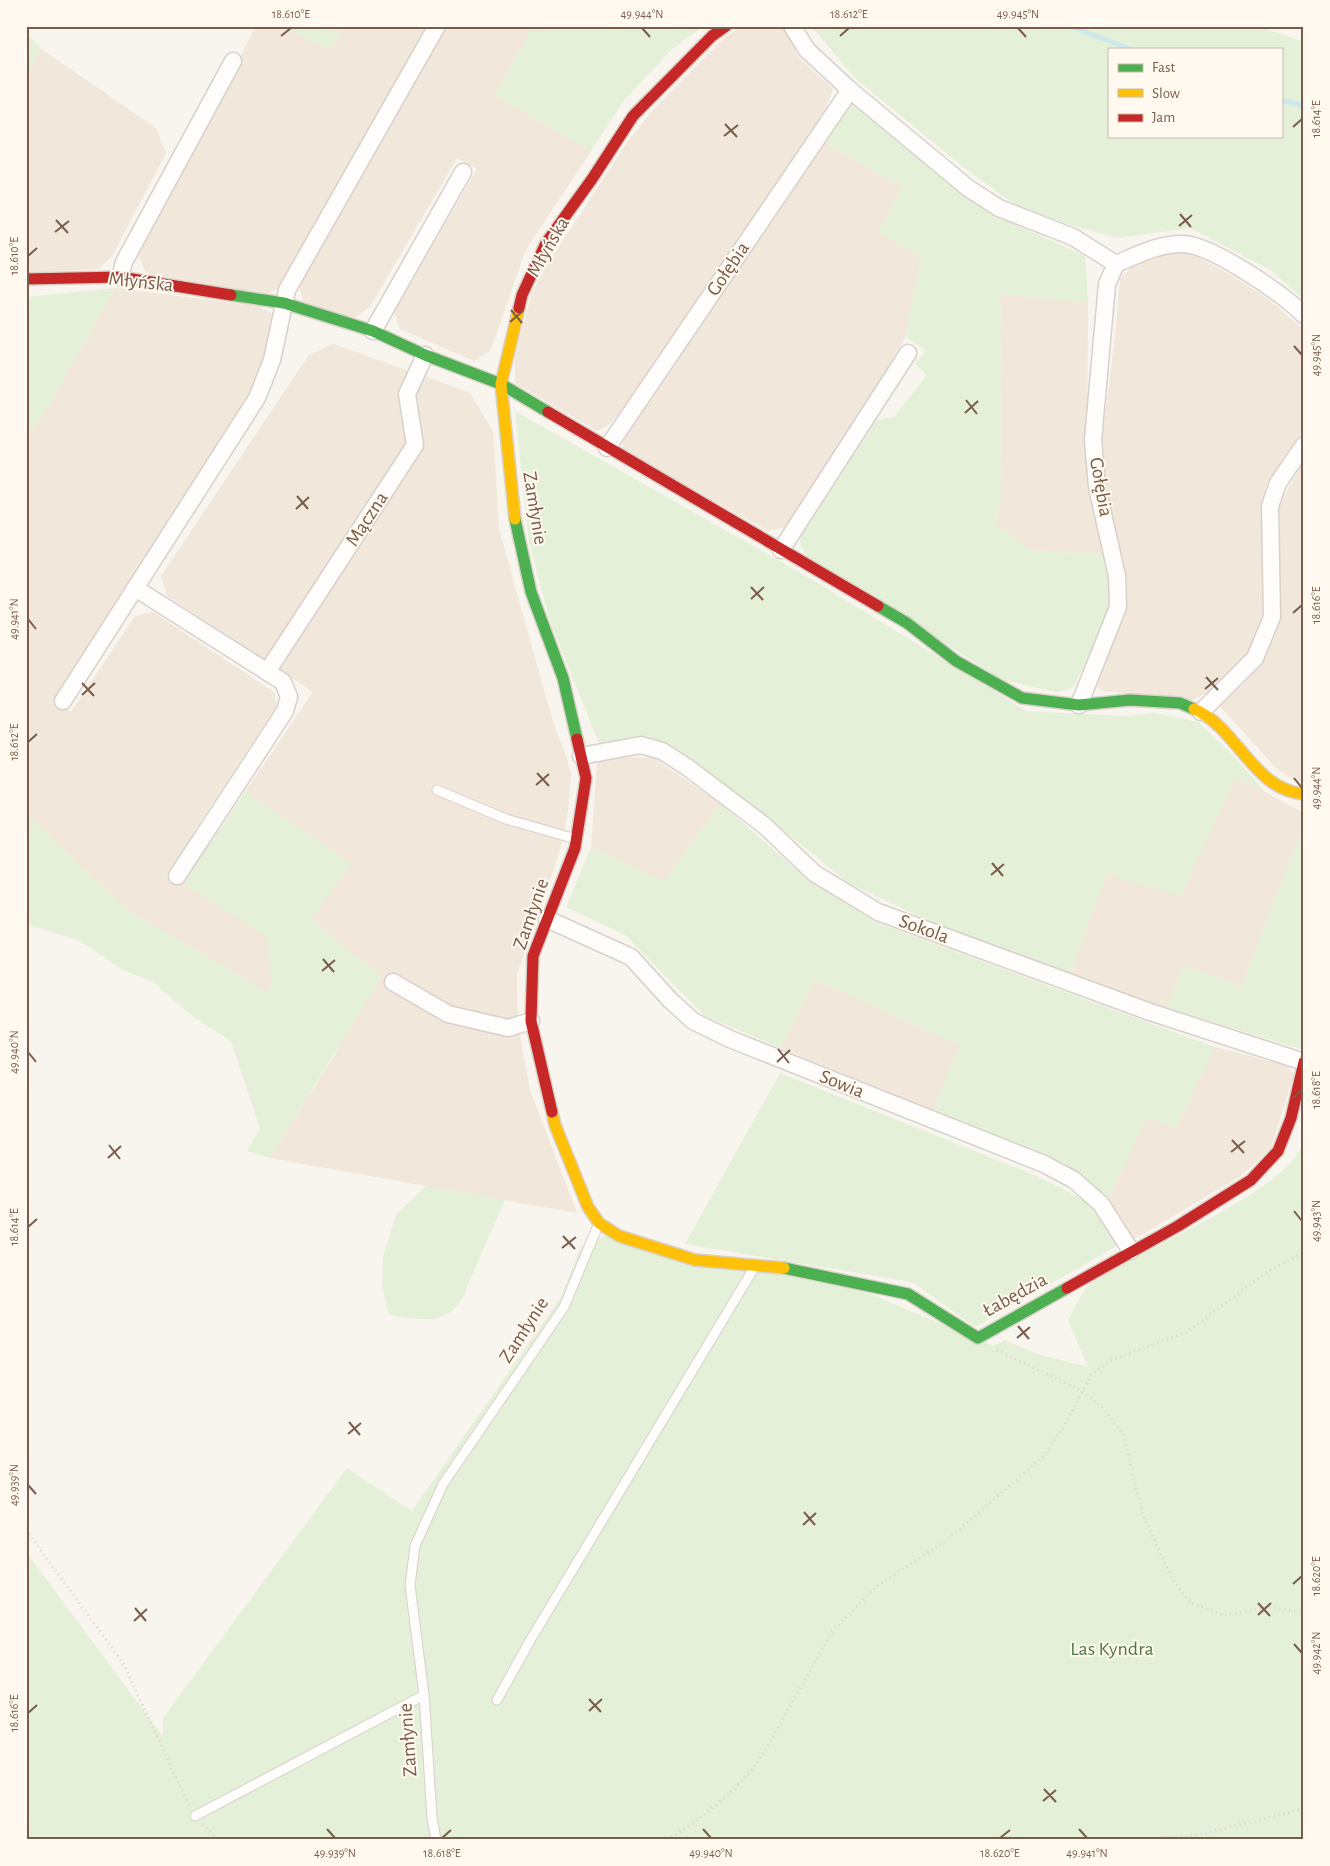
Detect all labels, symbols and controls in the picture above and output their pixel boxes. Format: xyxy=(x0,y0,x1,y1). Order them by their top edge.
text: 18.610°E xyxy=(272,8,310,20)
text: 49.944°N xyxy=(620,8,664,20)
text: 18.612°E xyxy=(830,8,868,20)
text: 49.945°N xyxy=(997,8,1039,20)
legend xyxy=(1108,48,1282,138)
text: Fast xyxy=(1152,60,1176,75)
text: Slow xyxy=(1152,86,1180,101)
text: 18.614°E xyxy=(1310,100,1322,138)
text: Jam xyxy=(1152,110,1175,125)
street label: Młyńska xyxy=(523,214,573,280)
text: 18.610°E xyxy=(8,237,20,275)
street label: Gołębia xyxy=(703,238,753,300)
street label: Młyńska xyxy=(108,269,174,295)
text: 49.945°N xyxy=(1310,334,1322,376)
street label: Gołębia xyxy=(1086,456,1116,518)
street label: Zamłynie xyxy=(519,470,551,546)
street label: Mączna xyxy=(342,488,392,550)
text: 18.616°E xyxy=(1310,586,1322,624)
text: 49.941°N xyxy=(8,598,20,640)
text: 18.612°E xyxy=(8,723,20,761)
text: 49.944°N xyxy=(1310,766,1322,810)
street label: Zamłynie xyxy=(510,876,552,952)
street label: Sokola xyxy=(896,911,952,947)
text: 49.940°N xyxy=(8,1030,20,1074)
street label: Sowia xyxy=(817,1066,867,1102)
text: 18.618°E xyxy=(1310,1071,1322,1109)
text: 49.943°N xyxy=(1310,1200,1322,1242)
text: 18.614°E xyxy=(8,1208,20,1246)
street label: Łabędzia xyxy=(980,1269,1050,1321)
street label: Zamłynie xyxy=(496,1294,552,1366)
text: 49.939°N xyxy=(8,1464,20,1506)
text: 18.620°E xyxy=(1310,1556,1322,1596)
text: 49.942°N xyxy=(1310,1632,1322,1674)
park label: Las Kyndra xyxy=(1070,1639,1154,1659)
text: 18.616°E xyxy=(8,1694,20,1732)
street label: Zamłynie xyxy=(395,1703,421,1777)
text: 49.939°N xyxy=(314,1847,356,1859)
text: 18.618°E xyxy=(423,1847,461,1859)
text: 49.940°N xyxy=(689,1847,733,1859)
text: 18.620°E xyxy=(980,1847,1020,1859)
text: 49.941°N xyxy=(1066,1847,1108,1859)

